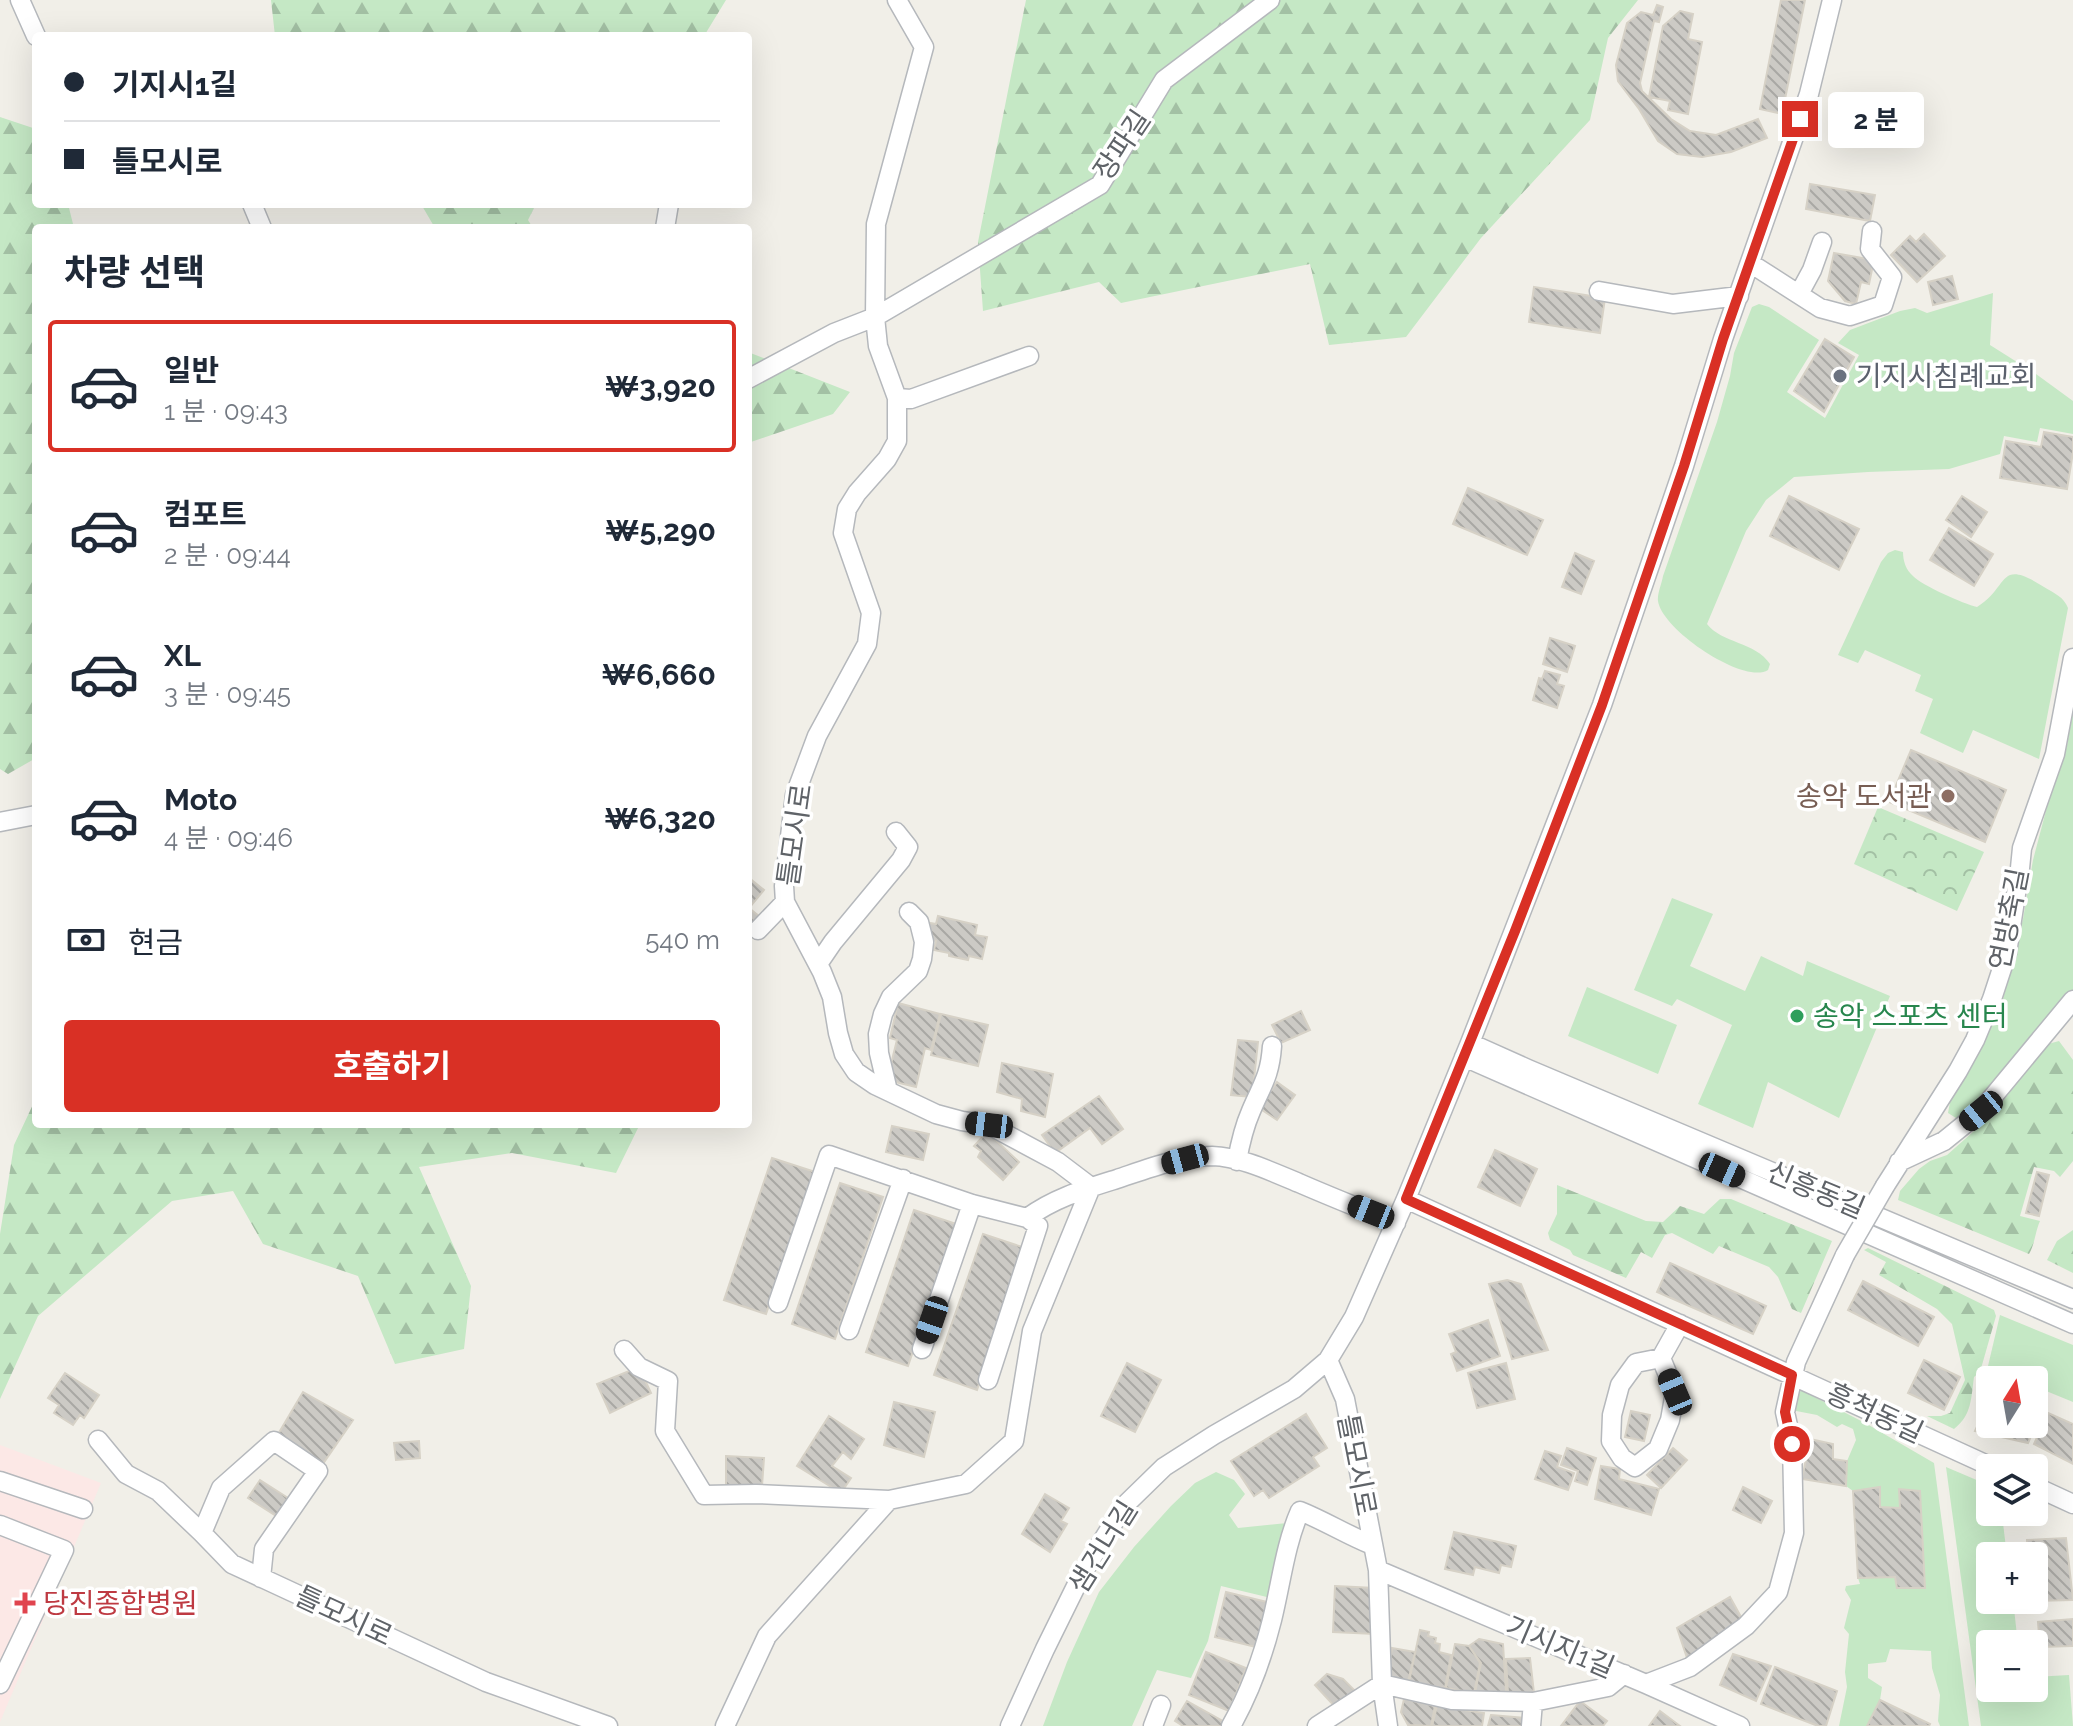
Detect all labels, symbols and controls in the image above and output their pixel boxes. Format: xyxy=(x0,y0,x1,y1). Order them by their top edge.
text: 기지시1길 xyxy=(112,67,237,102)
callout: 2 분 xyxy=(1828,91,1924,147)
route end xyxy=(1782,101,1818,137)
street label: 장파길 xyxy=(1087,104,1157,186)
text: 2 분 xyxy=(1854,105,1898,135)
text: 틀모시로 xyxy=(112,144,222,179)
text: 차량 선택 xyxy=(64,251,205,293)
icon: car xyxy=(68,350,140,422)
text: 일반 xyxy=(164,353,219,388)
place label: 기지시침례교회 xyxy=(1856,360,2036,393)
marker: 기지시침례교회 xyxy=(1831,367,1849,385)
text: ₩3,920 xyxy=(605,369,716,404)
text: 1 분 · 09:43 xyxy=(164,396,288,426)
icon: car xyxy=(68,494,140,566)
text: 컴포트 xyxy=(164,497,247,532)
text: ₩5,290 xyxy=(605,513,716,548)
text: 2 분 · 09:44 xyxy=(164,540,291,570)
icon: car xyxy=(68,638,140,710)
text: XL xyxy=(164,638,201,673)
text: ₩6,660 xyxy=(601,657,716,692)
text: 3 분 · 09:45 xyxy=(164,679,291,709)
place label: 송악 도서관 xyxy=(1796,780,1932,813)
icon: car xyxy=(68,782,140,854)
text: Moto xyxy=(164,782,237,817)
street label: 틀모시로 xyxy=(771,782,819,888)
marker: 송악 도서관 xyxy=(1939,787,1957,805)
text: ₩6,320 xyxy=(604,801,716,836)
text: 4 분 · 09:46 xyxy=(164,823,293,853)
street label: 연방축길 xyxy=(1983,865,2035,973)
icon: cash xyxy=(64,918,108,962)
text: 현금 xyxy=(128,925,183,960)
text: 540 m xyxy=(645,925,720,955)
place label: 송악 스포츠 센터 xyxy=(1813,1000,2008,1033)
marker: 송악 스포츠 센터 xyxy=(1788,1007,1806,1025)
button: 호출하기 xyxy=(64,1020,720,1112)
car xyxy=(1955,1087,2007,1135)
car xyxy=(964,1110,1014,1140)
car xyxy=(1159,1141,1211,1177)
car xyxy=(1695,1149,1749,1191)
street label: 신흥동길 xyxy=(1762,1155,1870,1225)
car xyxy=(1344,1192,1398,1232)
car xyxy=(913,1293,951,1347)
car xyxy=(1655,1365,1695,1419)
north arrow xyxy=(1976,1366,2048,1438)
map controls xyxy=(1976,1366,2048,1702)
street label: 흥척동길 xyxy=(1821,1376,1929,1450)
street label: 틀모시로 xyxy=(1331,1411,1383,1519)
route start xyxy=(1774,1426,1810,1462)
button: layers xyxy=(1976,1454,2048,1526)
street label: 샘건너길 xyxy=(1062,1495,1144,1599)
button: + xyxy=(1976,1542,2048,1614)
street label: 틀모시로 xyxy=(290,1579,398,1653)
place label: 당진종합병원 xyxy=(43,1587,198,1620)
marker: 당진종합병원 xyxy=(14,1592,36,1614)
street label: 기시지1길 xyxy=(1501,1609,1619,1685)
button: − xyxy=(1976,1630,2048,1702)

